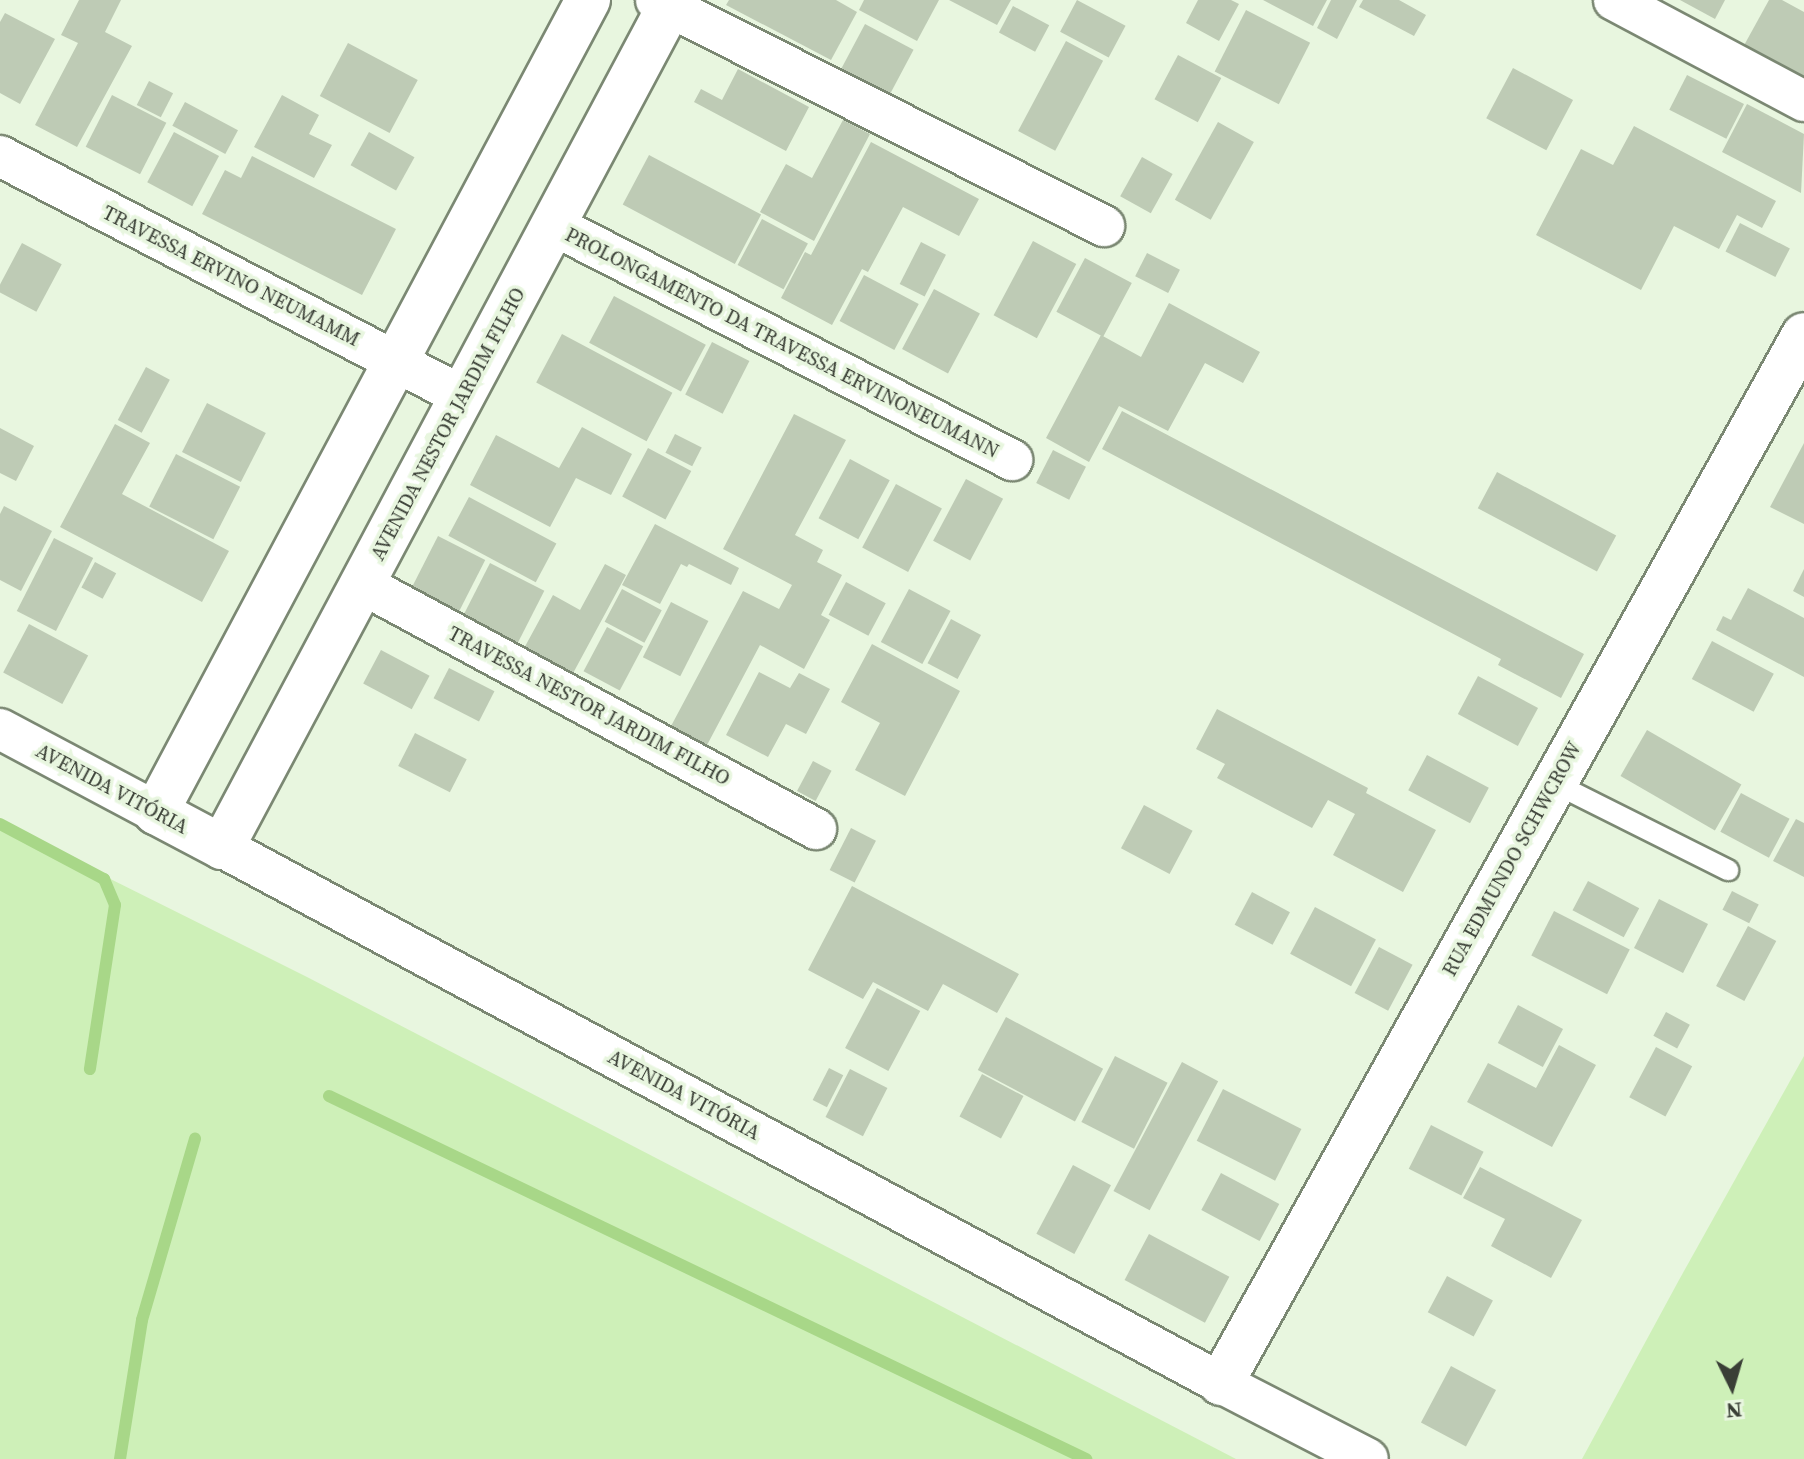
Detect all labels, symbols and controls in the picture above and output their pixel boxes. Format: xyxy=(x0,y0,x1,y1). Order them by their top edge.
street label: TRAVESSA ERVINO NEUMAMM xyxy=(98,201,364,351)
street label: PROLONGAMENTO DA TRAVESSA ERVINONEUMANN xyxy=(561,222,1003,464)
street label: AVENIDA NESTOR JARDIM FILHO xyxy=(366,284,530,564)
street label: TRAVESSA NESTOR JARDIM FILHO xyxy=(444,621,734,791)
street label: RUA EDMUNDO SCHWCROW xyxy=(1437,738,1587,980)
street label: AVENIDA VITÓRIA xyxy=(32,739,192,839)
street label: AVENIDA VITÓRIA xyxy=(604,1045,764,1145)
north arrow xyxy=(1692,1347,1772,1427)
text: N xyxy=(1725,1395,1743,1427)

